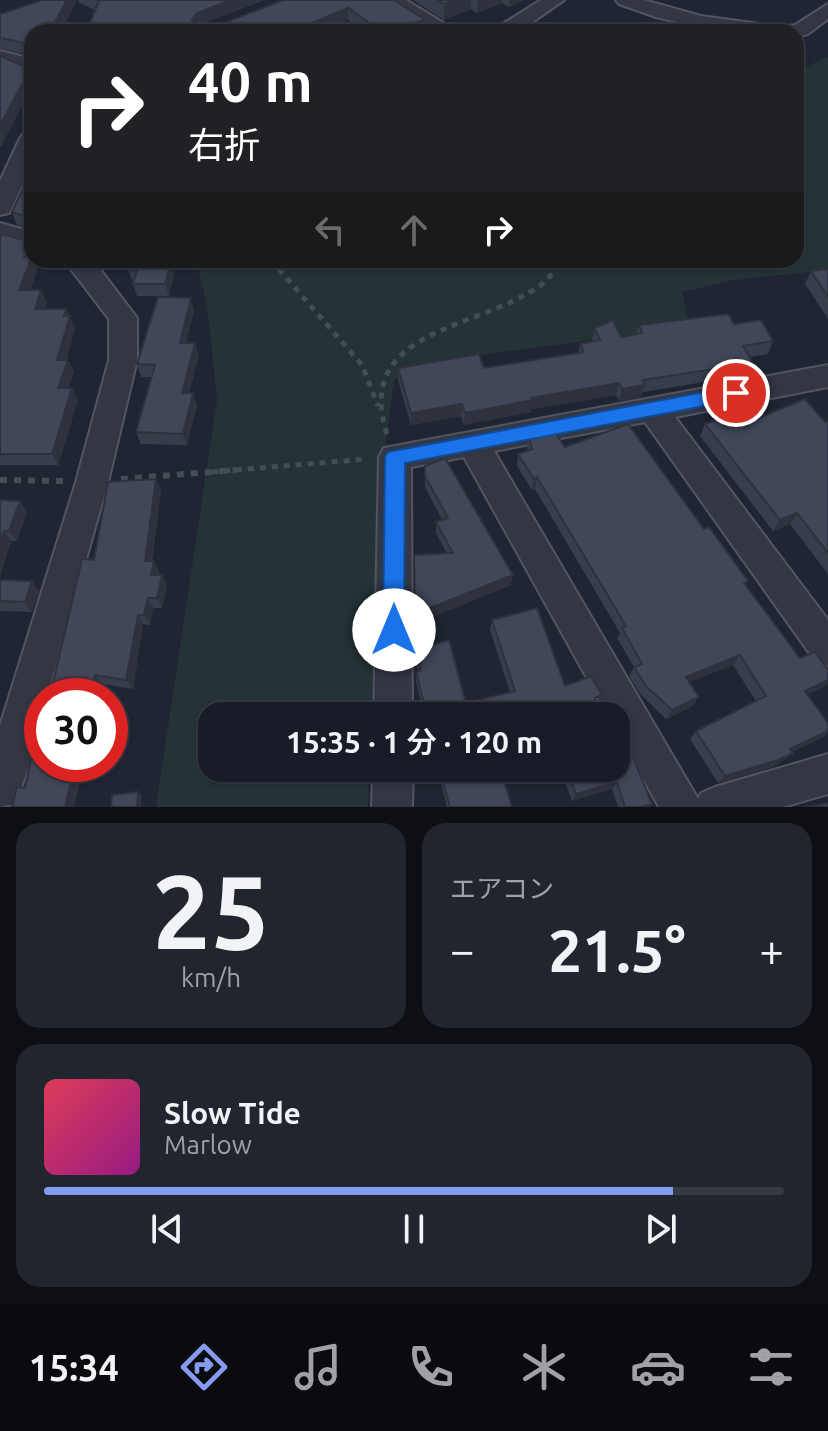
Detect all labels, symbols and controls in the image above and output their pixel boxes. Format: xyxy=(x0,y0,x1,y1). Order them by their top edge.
text: 40 m xyxy=(188,50,313,113)
icon: right xyxy=(56,56,160,160)
text: 右折 xyxy=(188,124,260,165)
icon: left xyxy=(308,208,352,252)
icon: ahead xyxy=(392,208,436,252)
icon: right xyxy=(476,208,520,252)
pin xyxy=(702,359,770,427)
icon: arrive xyxy=(714,371,758,415)
position arrow xyxy=(352,588,436,672)
speed limit sign: 30 xyxy=(24,678,128,782)
text: 15:35 · 1 分 · 120 m xyxy=(286,725,542,759)
text: 25 xyxy=(152,852,270,969)
text: エアコン xyxy=(450,874,554,903)
text: 21.5° xyxy=(548,916,686,983)
text: − xyxy=(450,925,475,974)
text: + xyxy=(759,925,784,974)
text: km/h xyxy=(181,963,241,992)
text: Slow Tide xyxy=(164,1096,301,1130)
text: Marlow xyxy=(164,1130,252,1159)
icon: previous xyxy=(145,1207,189,1251)
icon: pause xyxy=(392,1207,436,1251)
icon: next xyxy=(639,1207,683,1251)
icon: directions xyxy=(176,1339,232,1395)
icon: music xyxy=(290,1339,346,1395)
icon: phone xyxy=(403,1339,459,1395)
icon: climate xyxy=(516,1339,572,1395)
icon: car xyxy=(630,1339,686,1395)
icon: filters xyxy=(743,1339,799,1395)
text: 15:34 xyxy=(29,1347,119,1388)

